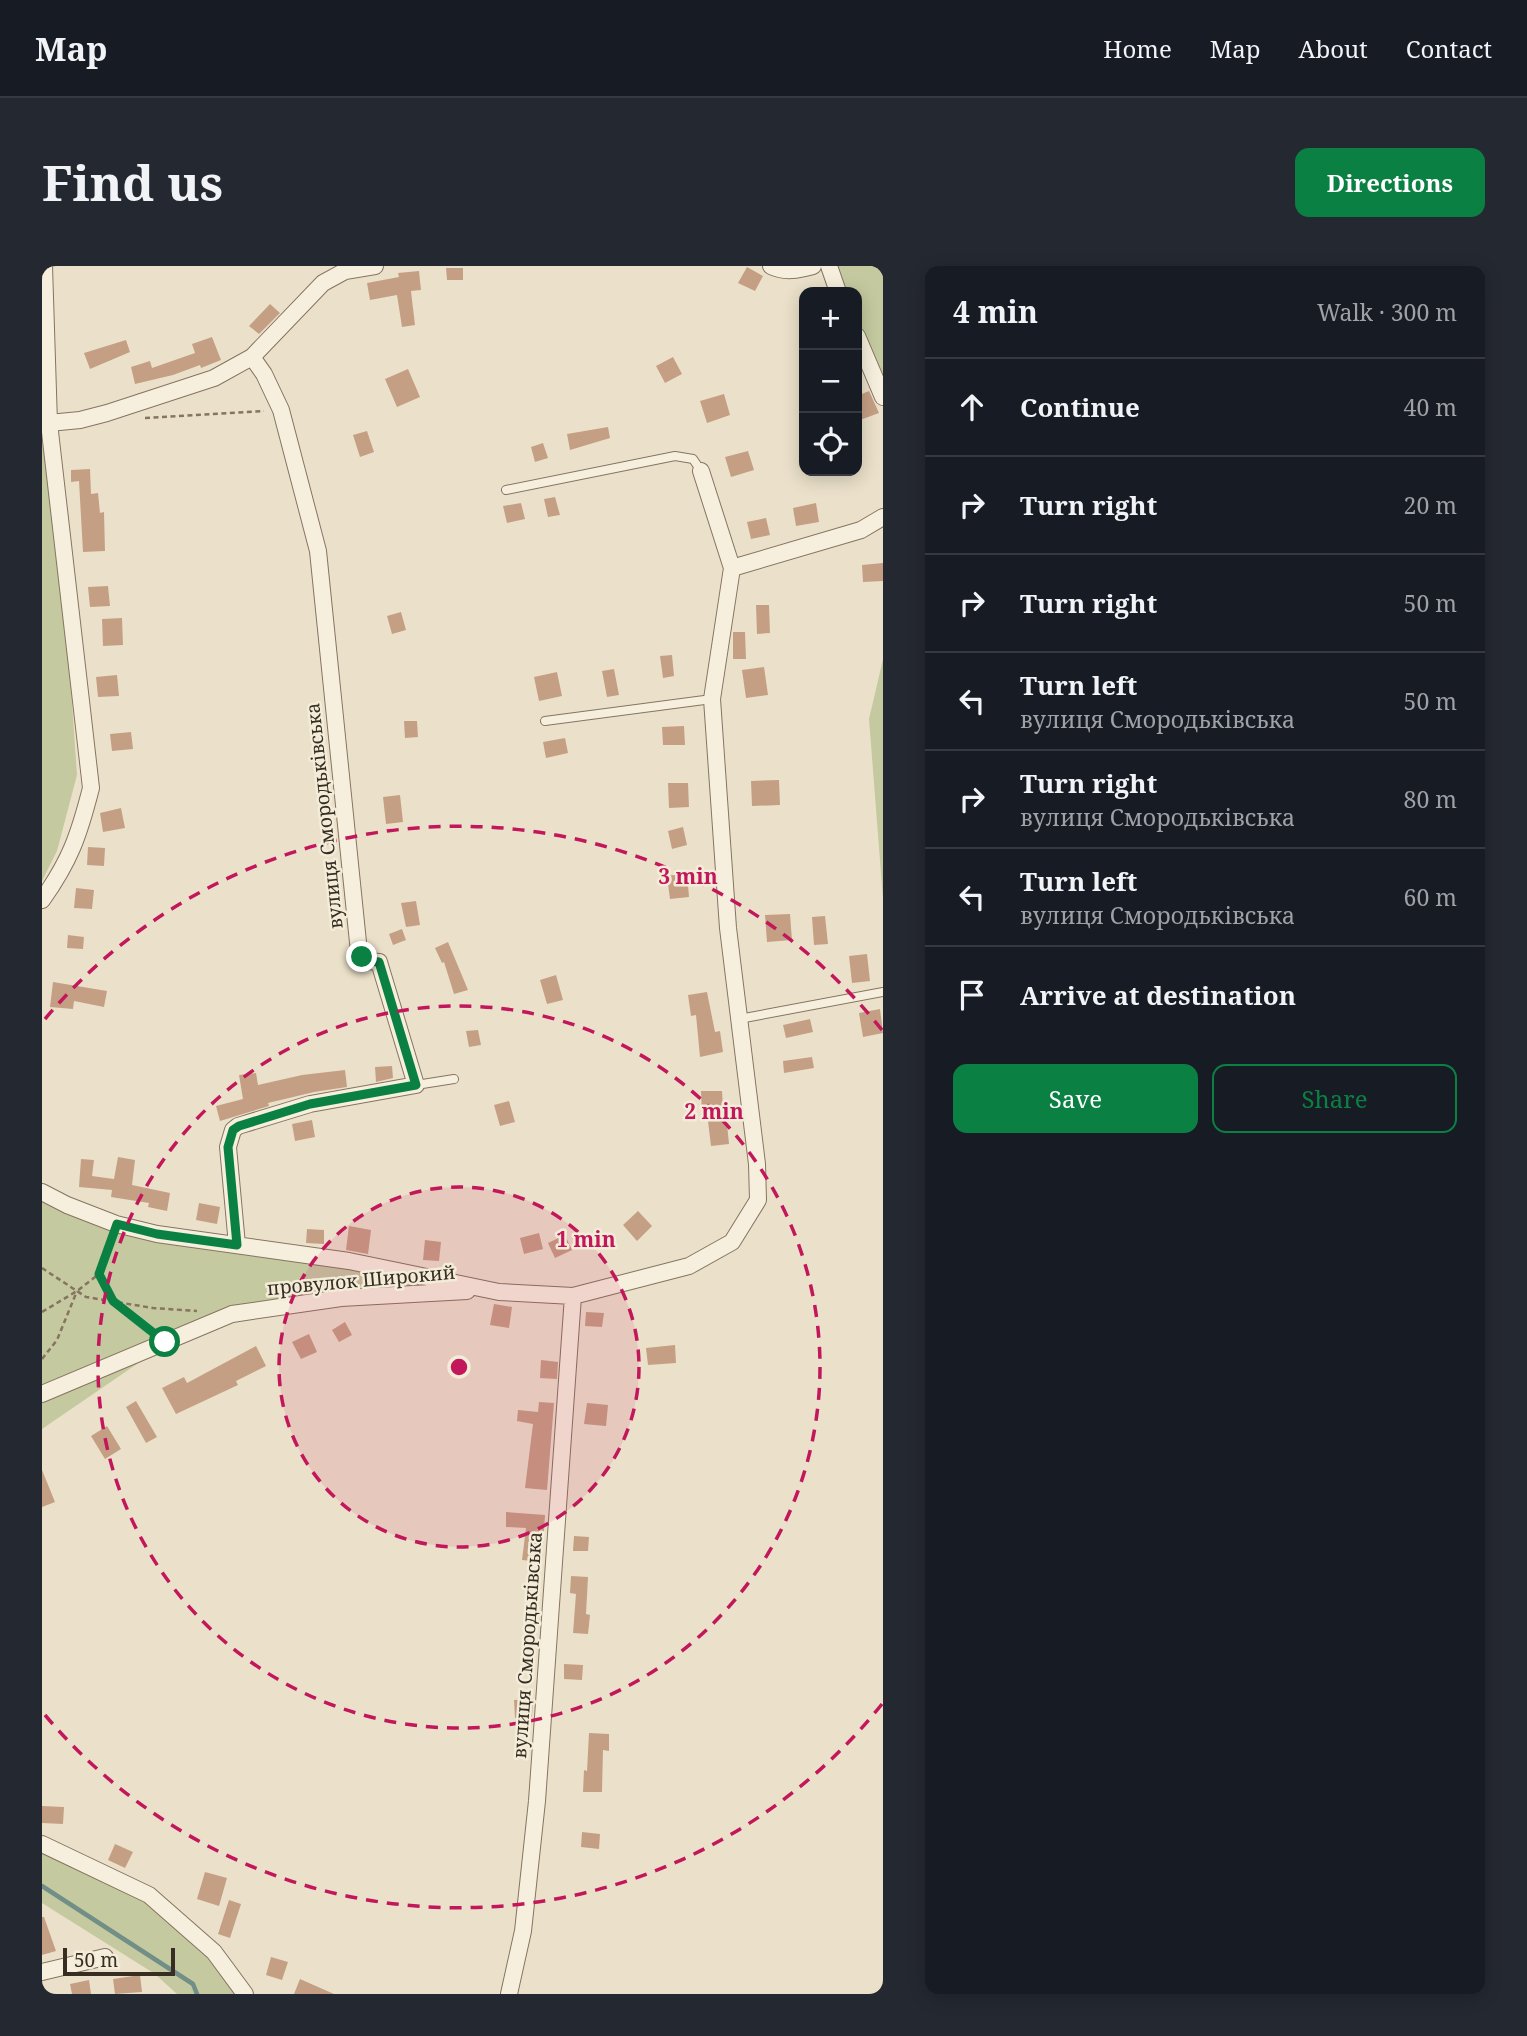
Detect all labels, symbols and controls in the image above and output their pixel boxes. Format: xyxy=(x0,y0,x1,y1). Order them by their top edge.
text: Map xyxy=(35,26,108,71)
text: Home xyxy=(1103,32,1172,65)
text: Map xyxy=(1210,32,1261,65)
text: About xyxy=(1299,32,1368,65)
text: Contact xyxy=(1406,32,1492,65)
button: Directions xyxy=(1295,148,1485,217)
text: Find us xyxy=(42,149,223,215)
map controls xyxy=(799,287,862,476)
button: + xyxy=(799,287,862,350)
text: 4 min xyxy=(953,291,1038,332)
text: Walk · 300 m xyxy=(1317,296,1457,328)
button: − xyxy=(799,350,862,413)
icon: ahead xyxy=(953,388,991,426)
text: Continue xyxy=(1020,389,1140,425)
text: 40 m xyxy=(1404,391,1457,423)
button: locate xyxy=(799,413,862,476)
icon: right xyxy=(953,486,991,524)
text: Turn right xyxy=(1020,487,1157,523)
text: 20 m xyxy=(1404,489,1457,521)
icon: right xyxy=(953,584,991,622)
text: Turn right xyxy=(1020,585,1157,621)
text: 50 m xyxy=(1404,587,1457,619)
text: Turn left xyxy=(1020,667,1137,703)
icon: left xyxy=(953,682,991,720)
text: 50 m xyxy=(1404,685,1457,717)
street label: вулиця Смородьківська xyxy=(299,702,349,930)
text: вулиця Смородьківська xyxy=(1020,703,1295,735)
text: Turn right xyxy=(1020,765,1157,801)
icon: right xyxy=(953,780,991,818)
text: 80 m xyxy=(1404,783,1457,815)
text: вулиця Смородьківська xyxy=(1020,801,1295,833)
text: 3 min xyxy=(658,862,718,890)
text: Turn left xyxy=(1020,863,1137,899)
icon: left xyxy=(953,878,991,916)
text: 60 m xyxy=(1404,881,1457,913)
text: вулиця Смородьківська xyxy=(1020,899,1295,931)
route end xyxy=(346,941,377,972)
icon: arrive xyxy=(953,976,991,1014)
text: Arrive at destination xyxy=(1020,977,1296,1013)
button: Save xyxy=(953,1064,1198,1133)
button: Share xyxy=(1212,1064,1457,1133)
text: 2 min xyxy=(684,1097,744,1125)
text: 1 min xyxy=(556,1225,616,1253)
street label: провулок Широкий xyxy=(266,1259,456,1301)
route start xyxy=(149,1326,180,1357)
centre of rings xyxy=(447,1355,471,1379)
street label: вулиця Смородьківська xyxy=(506,1531,548,1759)
scale bar xyxy=(63,1945,175,1977)
text: 50 m xyxy=(74,1947,118,1973)

